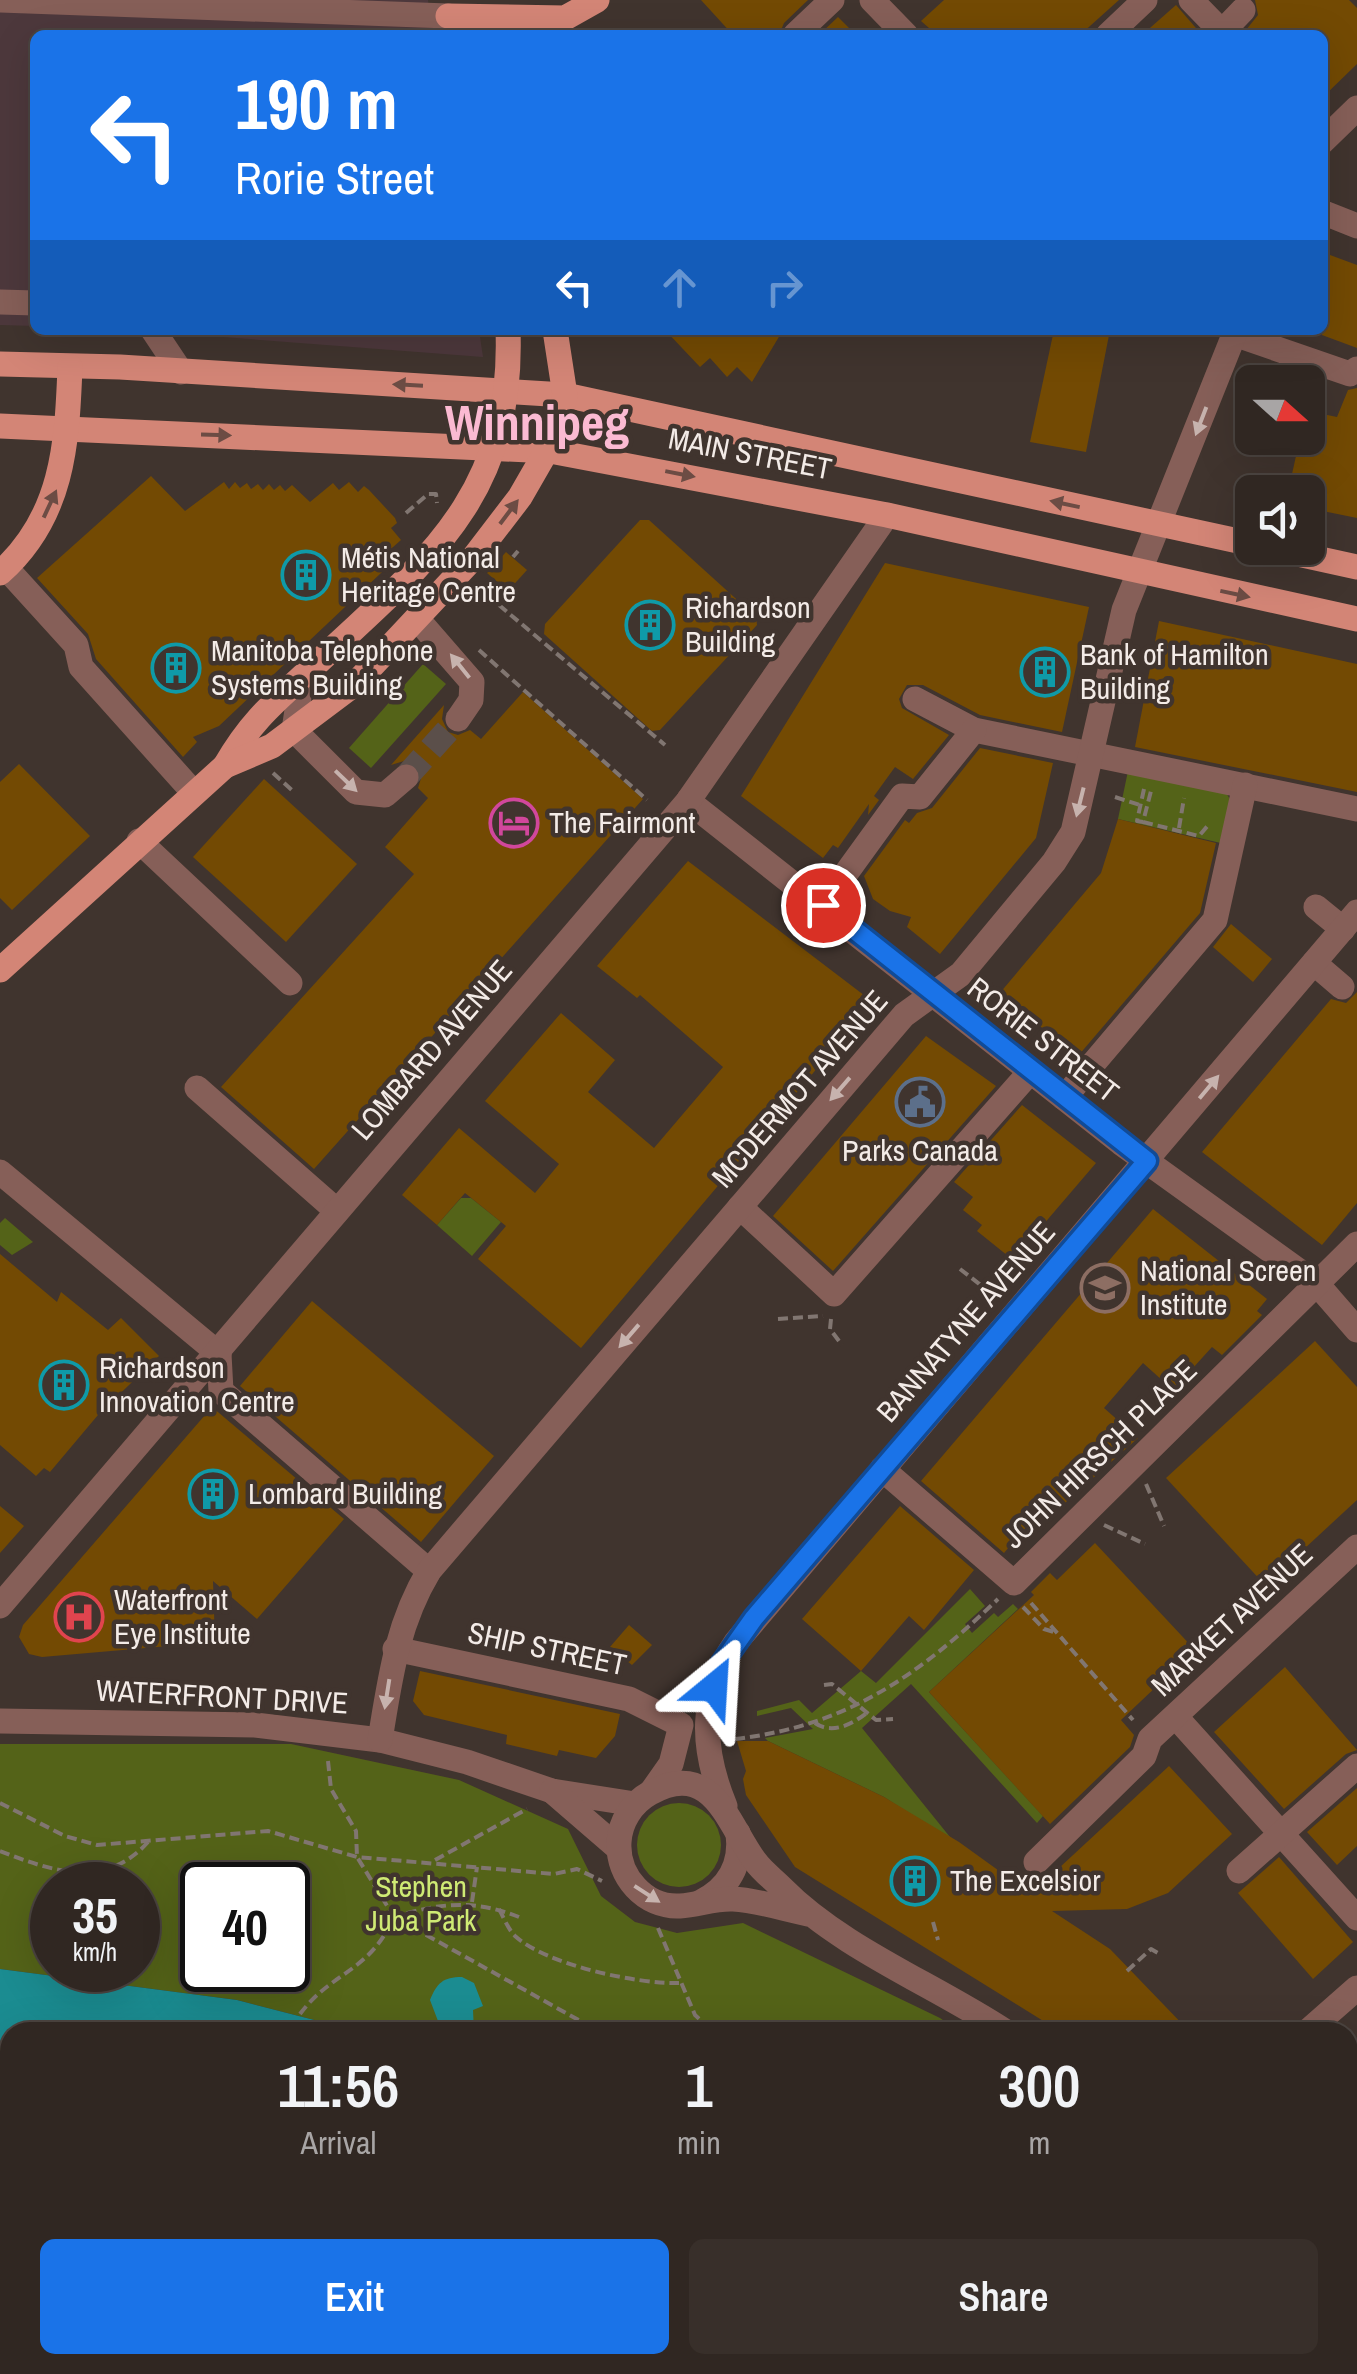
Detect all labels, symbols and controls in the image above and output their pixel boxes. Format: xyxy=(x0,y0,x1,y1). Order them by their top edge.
text: 190 m xyxy=(235,57,398,151)
icon: left xyxy=(70,70,200,200)
text: Rorie Street xyxy=(235,147,434,208)
icon: left xyxy=(547,260,602,315)
icon: ahead xyxy=(652,260,707,315)
icon: right xyxy=(757,260,812,315)
north arrow xyxy=(1235,365,1325,455)
map controls xyxy=(1235,365,1325,565)
one-way arrow xyxy=(392,377,424,393)
district label: Winnipeg xyxy=(445,388,629,456)
one-way arrow xyxy=(1192,406,1208,436)
street label: MAIN STREET xyxy=(665,418,835,488)
one-way arrow xyxy=(200,427,232,443)
one-way arrow xyxy=(665,466,696,482)
button: sound xyxy=(1235,475,1325,565)
one-way arrow xyxy=(42,489,59,518)
one-way arrow xyxy=(1049,495,1080,511)
one-way arrow xyxy=(498,499,519,525)
place label: Métis National Heritage Centre xyxy=(341,537,516,611)
building icon: Métis National Heritage Centre xyxy=(280,549,332,601)
one-way arrow xyxy=(1220,586,1251,602)
place label: Richardson Building xyxy=(685,587,811,661)
building icon: Richardson Building xyxy=(624,599,676,651)
place label: Manitoba Telephone Systems Building xyxy=(211,630,434,704)
place label: Bank of Hamilton Building xyxy=(1080,634,1269,708)
building icon: Manitoba Telephone Systems Building xyxy=(150,642,202,694)
building icon: Bank of Hamilton Building xyxy=(1019,646,1071,698)
one-way arrow xyxy=(450,654,471,679)
one-way arrow xyxy=(333,769,357,792)
one-way arrow xyxy=(1072,787,1087,818)
hotel icon: The Fairmont xyxy=(488,797,540,849)
place label: The Fairmont xyxy=(549,802,696,842)
pin xyxy=(781,863,866,948)
icon: arrive xyxy=(796,878,851,933)
street label: LOMBARD AVENUE xyxy=(342,951,521,1148)
street label: RORIE STREET xyxy=(960,967,1128,1111)
street label: MCDERMOT AVENUE xyxy=(702,981,896,1196)
one-way arrow xyxy=(1198,1074,1220,1099)
public building icon: Parks Canada xyxy=(894,1076,946,1128)
one-way arrow xyxy=(830,1077,852,1102)
place label: Parks Canada xyxy=(842,1130,998,1170)
street label: BANNATYNE AVENUE xyxy=(867,1213,1063,1430)
place label: National Screen Institute xyxy=(1140,1250,1316,1324)
school or university icon: National Screen Institute xyxy=(1079,1262,1131,1314)
one-way arrow xyxy=(619,1324,640,1349)
place label: Richardson Innovation Centre xyxy=(99,1347,295,1421)
street label: JOHN HIRSCH PLACE xyxy=(993,1350,1205,1556)
building icon: Richardson Innovation Centre xyxy=(38,1359,90,1411)
building icon: Lombard Building xyxy=(187,1468,239,1520)
place label: Lombard Building xyxy=(248,1473,443,1513)
street label: MARKET AVENUE xyxy=(1142,1534,1321,1704)
place label: Waterfront Eye Institute xyxy=(114,1579,251,1653)
hospital icon: Waterfront Eye Institute xyxy=(53,1591,105,1643)
street label: SHIP STREET xyxy=(464,1612,630,1684)
position arrow xyxy=(662,1635,766,1739)
street label: WATERFRONT DRIVE xyxy=(95,1669,349,1723)
one-way arrow xyxy=(379,1679,394,1711)
building icon: The Excelsior xyxy=(889,1855,941,1907)
place label: The Excelsior xyxy=(950,1860,1101,1900)
speed limit sign: 40 xyxy=(180,1862,310,1992)
park label: Stephen Juba Park xyxy=(366,1866,477,1940)
text: 35 xyxy=(72,1881,118,1949)
one-way arrow xyxy=(634,1884,661,1902)
text: km/h xyxy=(73,1935,117,1969)
text: 11:56 xyxy=(278,2045,399,2126)
text: 1 xyxy=(685,2045,713,2126)
text: 300 xyxy=(998,2045,1080,2126)
text: Arrival xyxy=(301,2121,376,2164)
text: min xyxy=(677,2121,721,2164)
text: m xyxy=(1028,2121,1050,2164)
button: Exit xyxy=(40,2239,669,2354)
button: Share xyxy=(689,2239,1318,2354)

